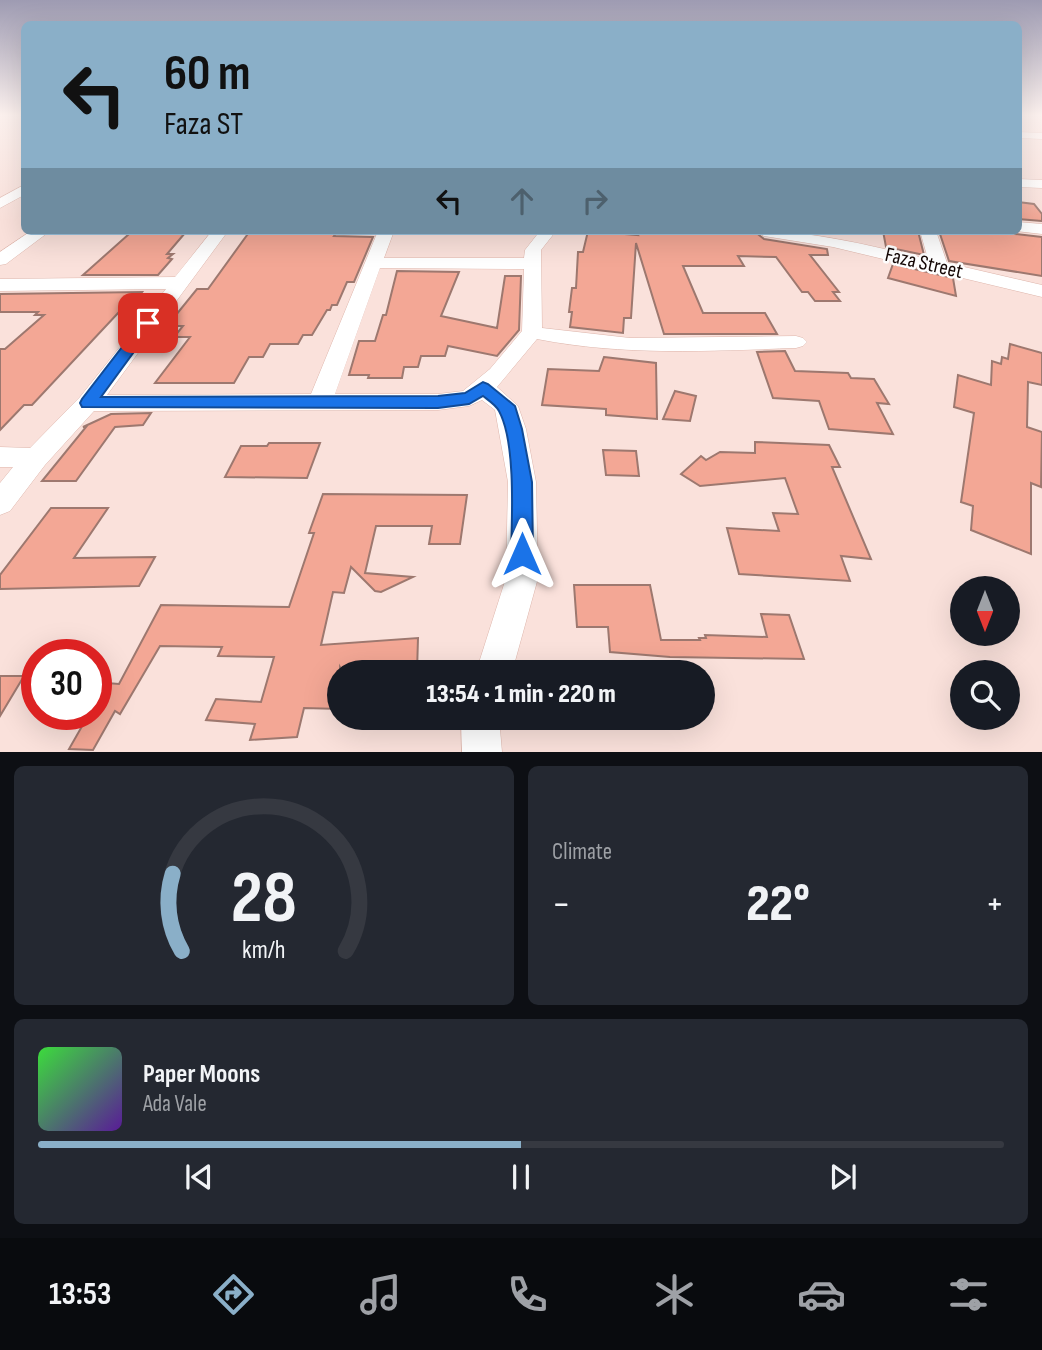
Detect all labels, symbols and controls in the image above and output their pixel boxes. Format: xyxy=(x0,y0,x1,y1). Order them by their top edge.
text: 60 m xyxy=(164,45,251,104)
icon: left xyxy=(49,49,140,140)
text: Faza ST xyxy=(164,105,243,144)
icon: left xyxy=(430,182,468,220)
icon: ahead xyxy=(503,182,541,220)
icon: right xyxy=(576,182,614,220)
street label: Faza Street xyxy=(883,242,965,284)
pin xyxy=(118,293,178,353)
icon: arrive xyxy=(129,304,167,342)
position arrow xyxy=(485,517,559,591)
north arrow xyxy=(950,576,1020,646)
map controls xyxy=(950,576,1020,730)
speed limit sign: 30 xyxy=(21,639,112,730)
button: search xyxy=(950,660,1020,730)
text: 13:54 · 1 min · 220 m xyxy=(426,679,616,710)
text: Climate xyxy=(552,838,612,866)
text: 28 xyxy=(231,856,297,944)
text: 22° xyxy=(746,873,810,936)
text: − xyxy=(552,882,571,927)
text: + xyxy=(985,882,1004,927)
text: km/h xyxy=(242,935,286,966)
text: Paper Moons xyxy=(143,1059,260,1090)
text: Ada Vale xyxy=(143,1090,207,1118)
icon: previous xyxy=(180,1158,218,1196)
icon: pause xyxy=(502,1158,540,1196)
icon: next xyxy=(824,1158,862,1196)
icon: directions xyxy=(209,1270,258,1319)
icon: music xyxy=(356,1270,405,1319)
icon: phone xyxy=(503,1270,552,1319)
icon: climate xyxy=(650,1270,699,1319)
icon: car xyxy=(797,1270,846,1319)
icon: filters xyxy=(944,1270,993,1319)
text: 13:53 xyxy=(49,1275,111,1314)

